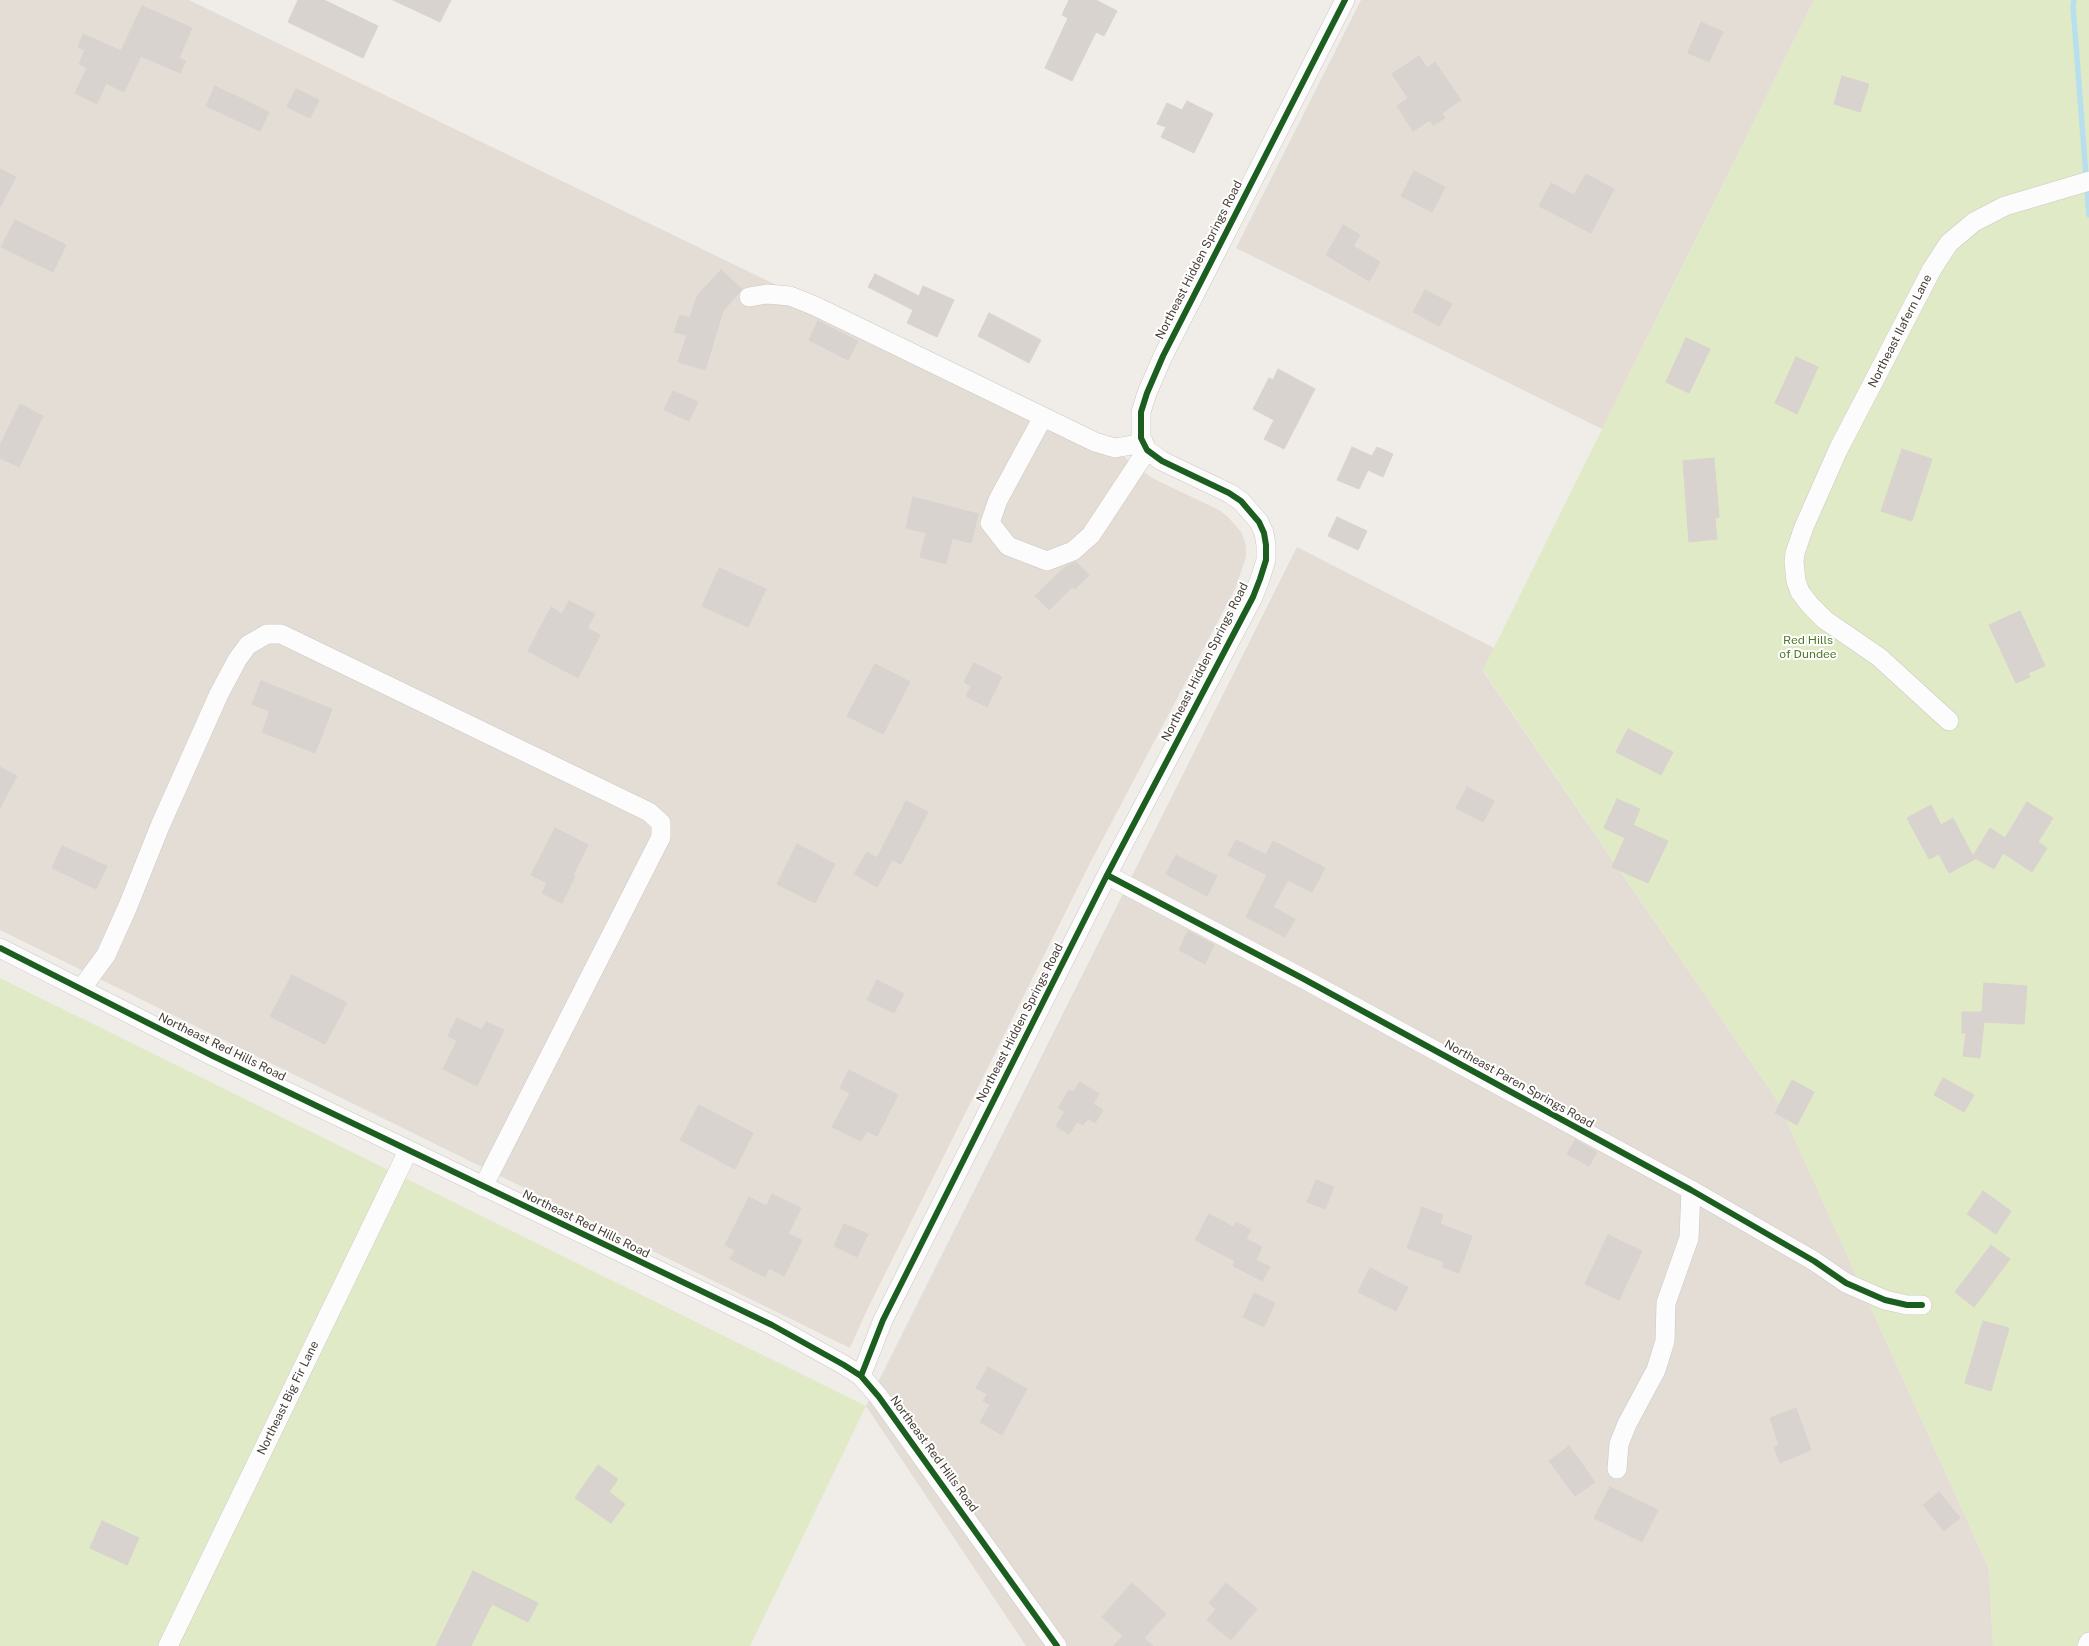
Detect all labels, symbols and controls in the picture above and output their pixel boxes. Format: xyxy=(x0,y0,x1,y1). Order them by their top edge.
street label: Northeast Hidden Springs Road xyxy=(1153,178,1245,342)
street label: Northeast Ilafern Lane xyxy=(1865,272,1935,390)
street label: Northeast Hidden Springs Road xyxy=(1159,580,1251,744)
park label: Red Hills of Dundee xyxy=(1779,633,1837,661)
street label: Northeast Hidden Springs Road xyxy=(974,941,1066,1105)
street label: Northeast Red Hills Road xyxy=(156,1010,288,1084)
street label: Northeast Paren Springs Road xyxy=(1442,1037,1596,1131)
street label: Northeast Red Hills Road xyxy=(520,1187,652,1261)
street label: Northeast Big Fir Lane xyxy=(254,1339,322,1457)
street label: Northeast Red Hills Road xyxy=(887,1393,981,1515)

